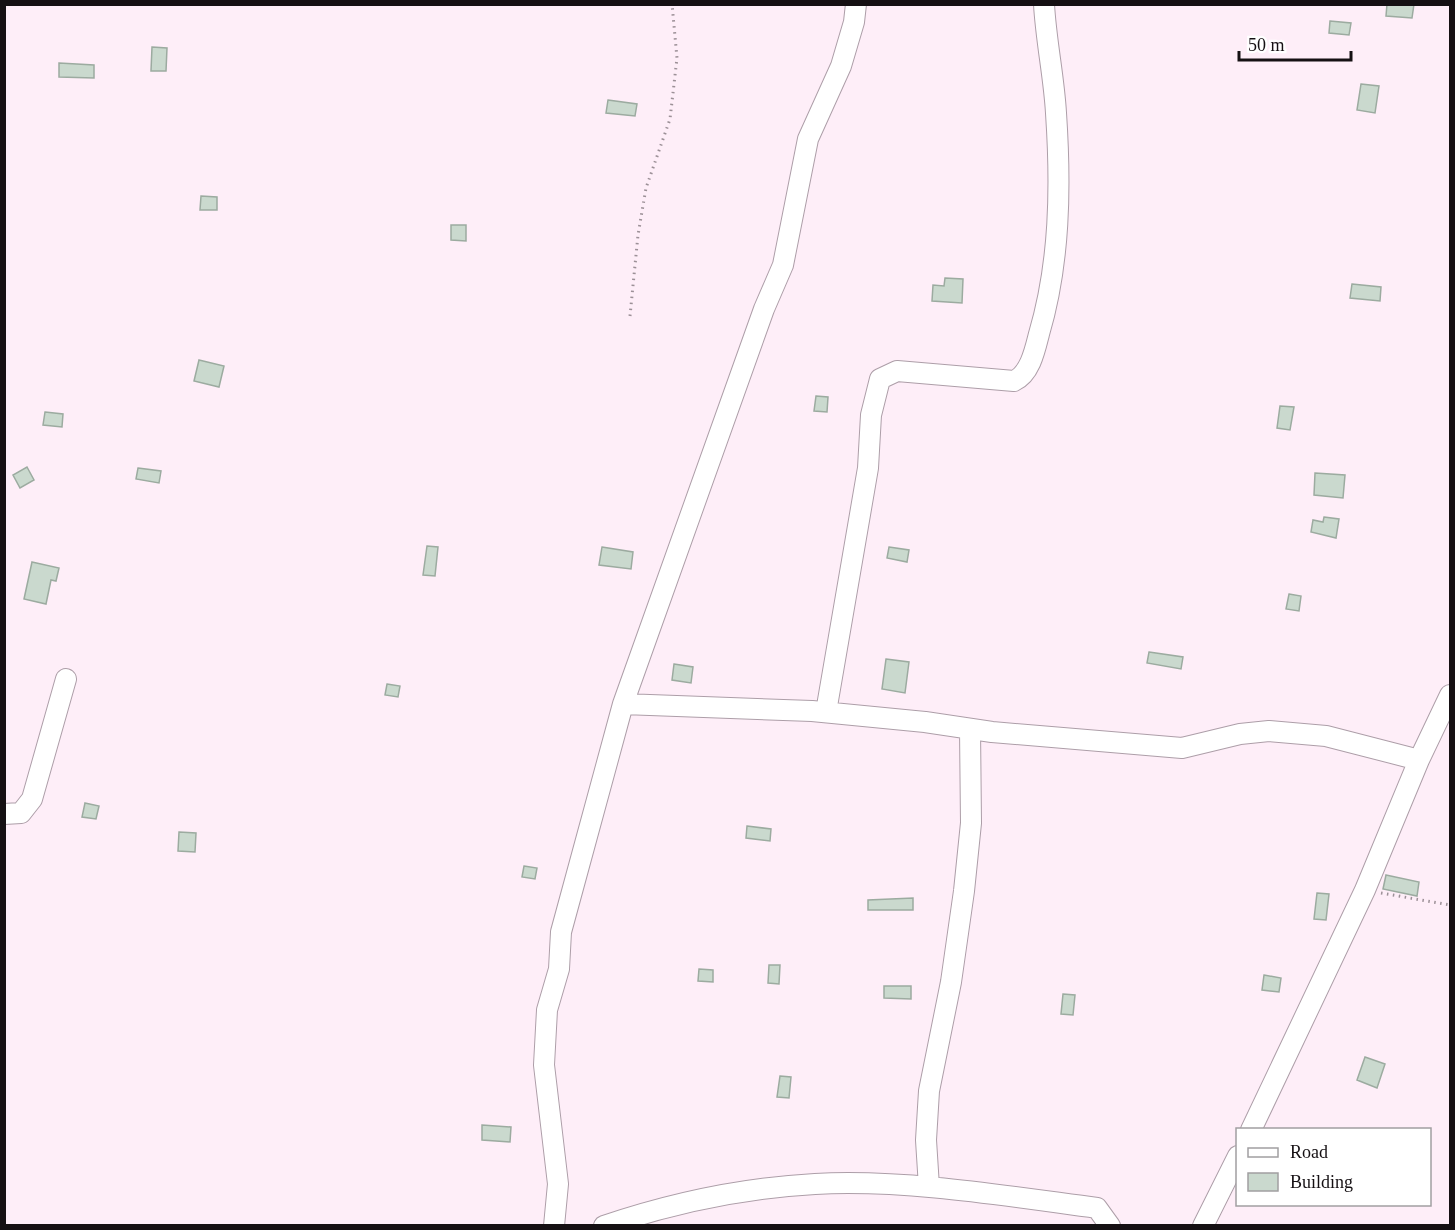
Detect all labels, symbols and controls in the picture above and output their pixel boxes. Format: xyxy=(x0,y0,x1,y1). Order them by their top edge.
scale bar xyxy=(1239,24,1352,62)
text: 50 m xyxy=(1248,35,1285,55)
legend xyxy=(1236,1128,1431,1206)
text: Road xyxy=(1290,1142,1328,1162)
text: Building xyxy=(1290,1172,1353,1192)

